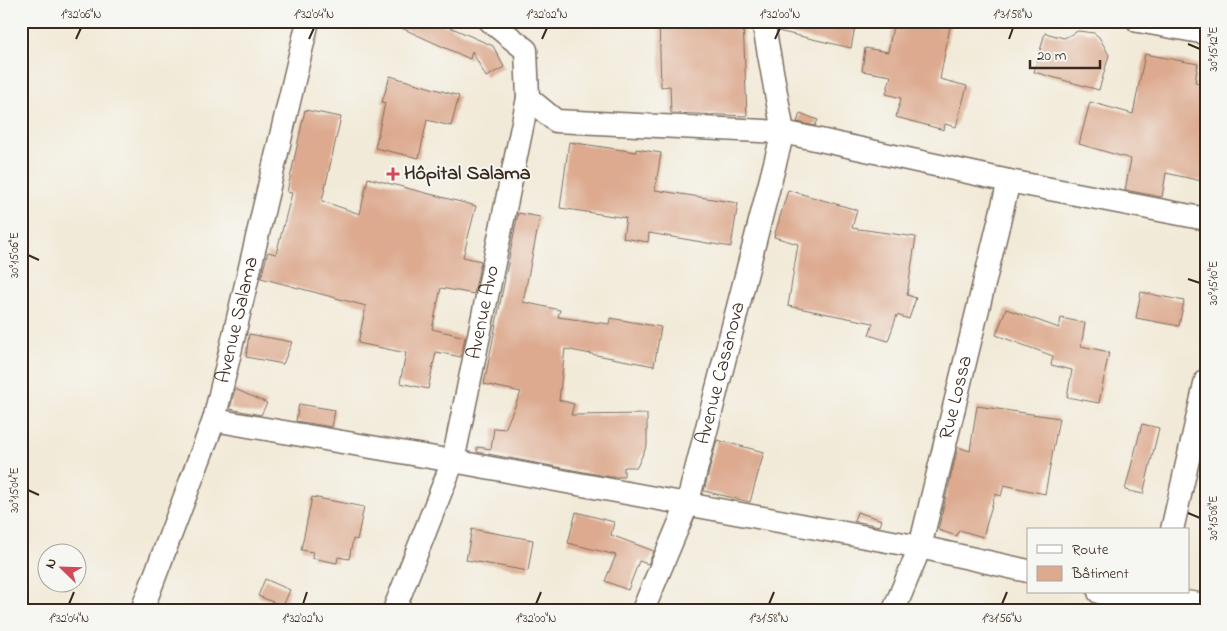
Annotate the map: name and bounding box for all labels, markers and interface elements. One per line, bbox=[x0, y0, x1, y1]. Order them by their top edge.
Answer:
text: 1°32'06"N bbox=[61, 6, 101, 24]
text: 1°32'04"N bbox=[294, 6, 334, 24]
text: 1°32'02"N bbox=[526, 6, 568, 24]
text: 1°32'00"N bbox=[760, 6, 800, 24]
text: 1°31'58"N bbox=[993, 6, 1033, 24]
text: 30°15'12"E bbox=[1205, 26, 1223, 72]
scale bar bbox=[1030, 38, 1100, 70]
text: 20 m bbox=[1037, 45, 1067, 67]
place label: Hôpital Salama bbox=[404, 160, 531, 189]
marker: Hôpital Salama bbox=[386, 167, 400, 181]
text: 30°15'06"E bbox=[6, 232, 24, 278]
street label: Avenue Salama bbox=[209, 254, 266, 386]
text: 30°15'10"E bbox=[1205, 261, 1223, 305]
street label: Avenue Avo bbox=[460, 263, 508, 362]
street label: Avenue Casanova bbox=[689, 299, 753, 448]
street label: Rue Lossa bbox=[932, 353, 981, 442]
text: 30°15'04"E bbox=[6, 467, 24, 513]
text: 30°15'08"E bbox=[1205, 495, 1223, 541]
legend bbox=[1027, 528, 1190, 594]
text: Route bbox=[1072, 539, 1109, 561]
north arrow bbox=[38, 544, 88, 594]
text: N bbox=[40, 555, 63, 572]
text: Bâtiment bbox=[1071, 563, 1129, 585]
text: 1°32'04"N bbox=[49, 610, 89, 628]
text: 1°32'02"N bbox=[282, 610, 324, 628]
text: 1°32'00"N bbox=[516, 610, 556, 628]
text: 1°31'58"N bbox=[749, 610, 789, 628]
text: 1°31'56"N bbox=[982, 610, 1022, 628]

